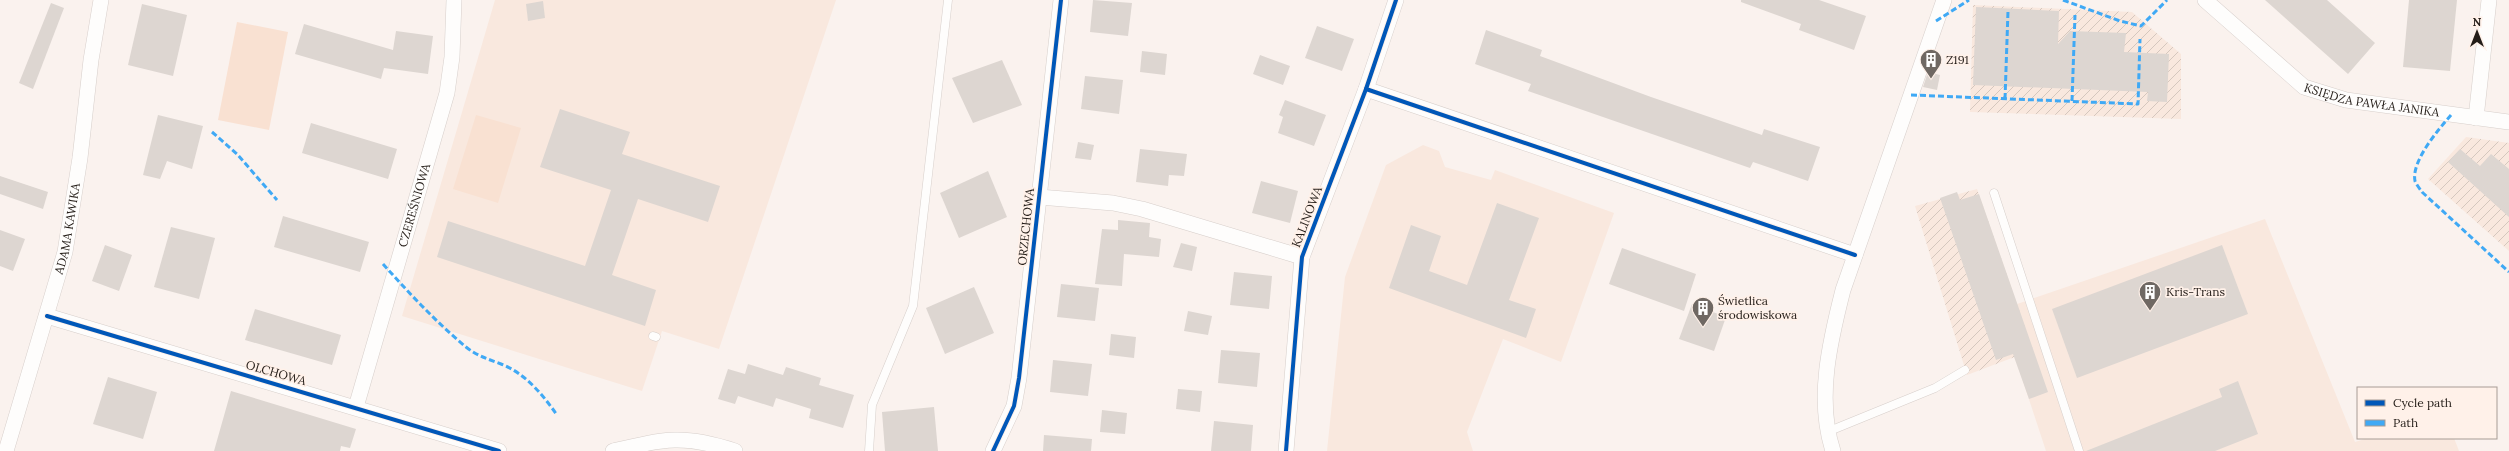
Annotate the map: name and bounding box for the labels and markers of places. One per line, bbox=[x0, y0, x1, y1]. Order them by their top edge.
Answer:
building icon: Z191 bbox=[1918, 47, 1944, 80]
place label: Z191 bbox=[1946, 52, 1969, 67]
building icon: Kris-Trans bbox=[2137, 279, 2163, 312]
place label: Kris-Trans bbox=[2166, 284, 2226, 299]
place label: Świetlica środowiskowa bbox=[1718, 293, 1797, 322]
building icon: Świetlica środowiskowa bbox=[1690, 295, 1716, 328]

